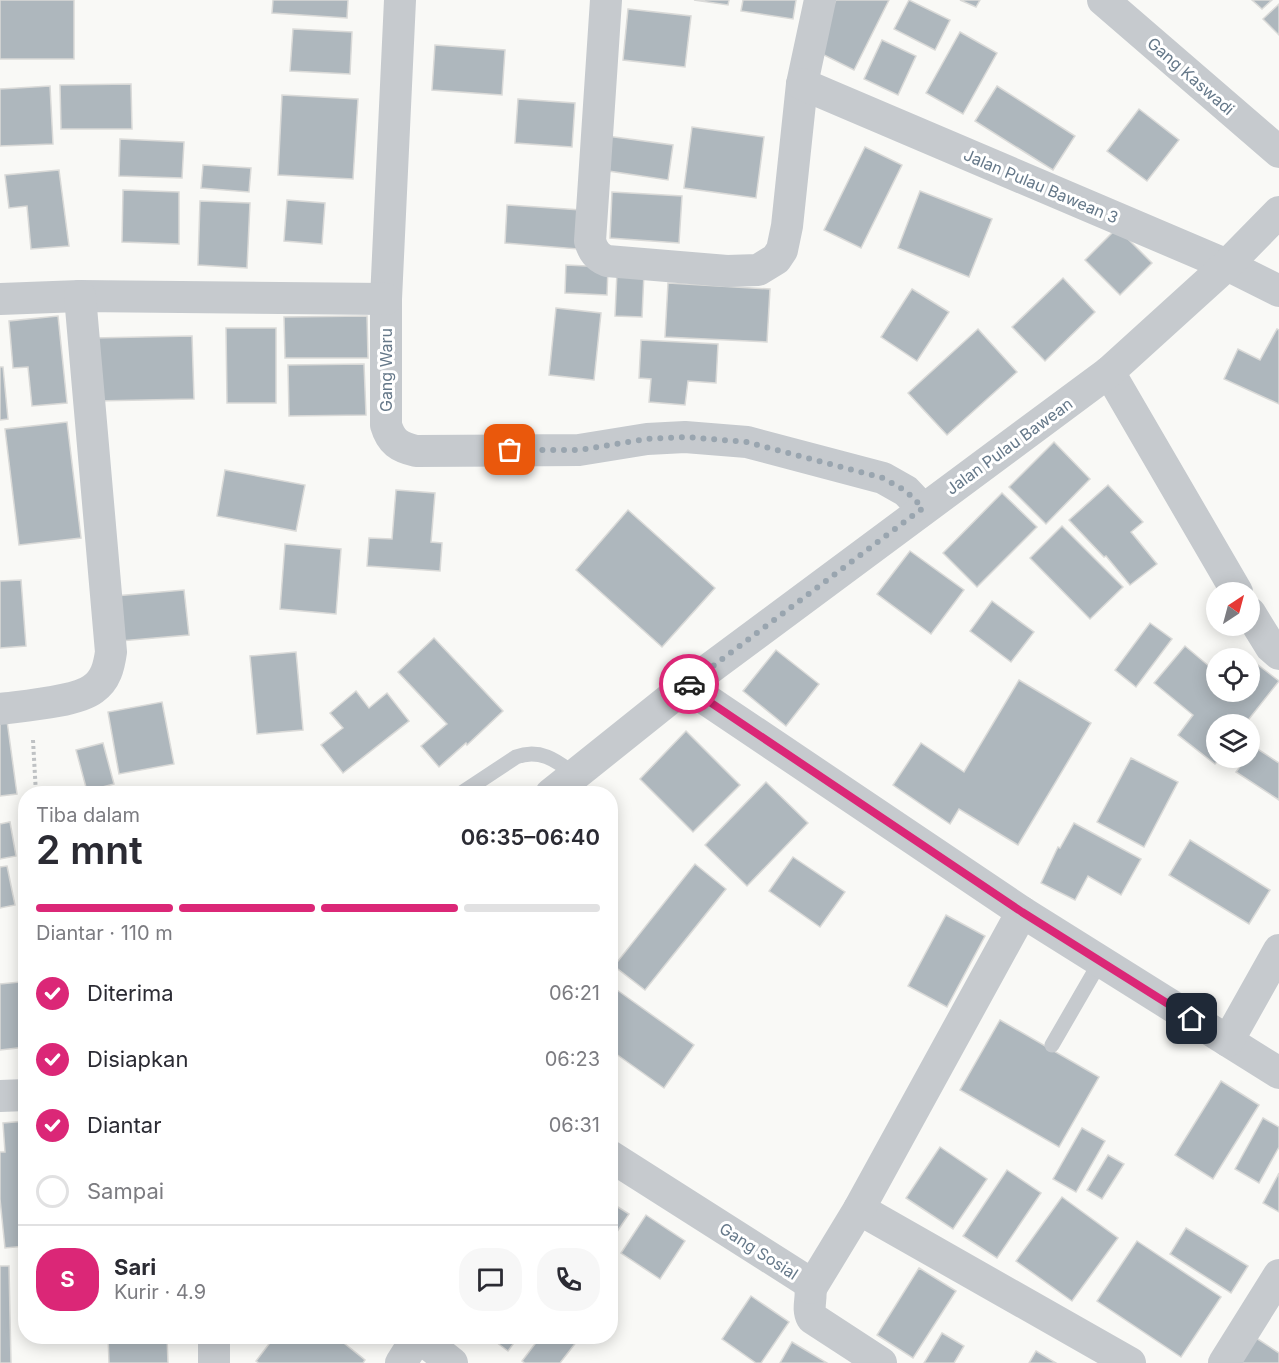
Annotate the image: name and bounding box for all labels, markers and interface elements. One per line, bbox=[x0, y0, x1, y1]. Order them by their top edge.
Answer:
street label: Gang Kaswadi bbox=[1143, 33, 1239, 119]
street label: Jalan Pulau Bawean 3 bbox=[961, 144, 1121, 228]
street label: Gang Waru bbox=[376, 328, 396, 412]
street label: Jalan Pulau Bawean bbox=[942, 393, 1076, 499]
pin bbox=[484, 424, 535, 475]
icon: bag bbox=[493, 433, 526, 466]
north arrow bbox=[1206, 582, 1260, 636]
map controls bbox=[1206, 582, 1260, 768]
button: locate bbox=[1206, 648, 1260, 702]
courier bbox=[659, 654, 719, 714]
icon: car bbox=[673, 668, 706, 701]
button: layers bbox=[1206, 714, 1260, 768]
text: Tiba dalam bbox=[36, 803, 140, 827]
text: 06:35–06:40 bbox=[461, 824, 600, 850]
text: 2 mnt bbox=[36, 826, 143, 873]
text: Diantar · 110 m bbox=[36, 921, 173, 945]
icon: check bbox=[36, 977, 69, 1010]
text: Diterima bbox=[87, 980, 174, 1006]
text: 06:21 bbox=[549, 981, 600, 1005]
pin bbox=[1166, 993, 1217, 1044]
icon: home bbox=[1175, 1002, 1208, 1035]
icon: check bbox=[36, 1043, 69, 1076]
text: Disiapkan bbox=[87, 1046, 188, 1072]
text: 06:23 bbox=[545, 1047, 600, 1071]
icon: check bbox=[36, 1109, 69, 1142]
text: Diantar bbox=[87, 1112, 162, 1138]
text: 06:31 bbox=[549, 1113, 600, 1137]
text: Sampai bbox=[87, 1178, 164, 1204]
street label: Gang Sosial bbox=[716, 1218, 802, 1284]
button: chat bbox=[459, 1248, 522, 1311]
button: phone bbox=[537, 1248, 600, 1311]
text: Sari bbox=[114, 1254, 156, 1280]
text: S bbox=[60, 1266, 75, 1292]
text: Kurir · 4.9 bbox=[114, 1280, 206, 1304]

